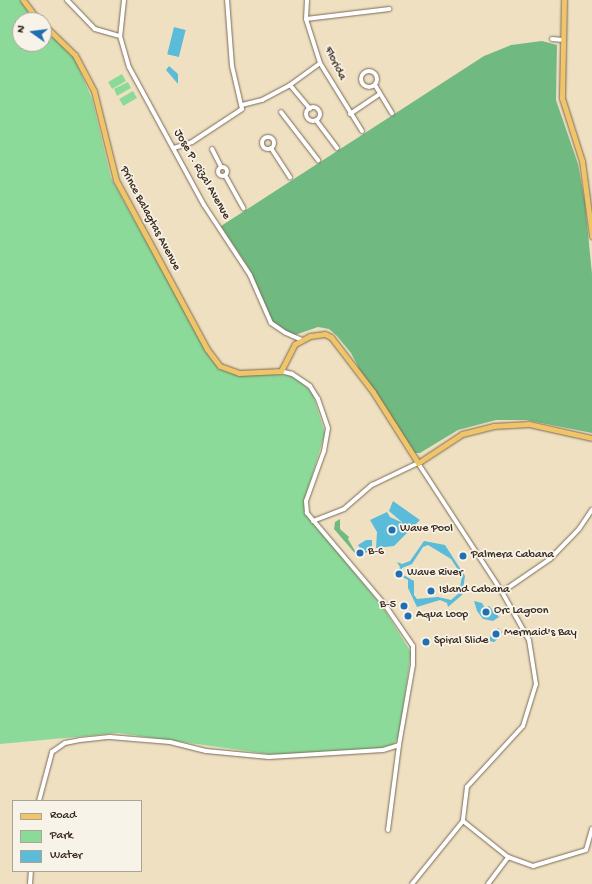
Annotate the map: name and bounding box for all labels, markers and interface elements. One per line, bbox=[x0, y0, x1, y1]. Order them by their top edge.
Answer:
north arrow bbox=[12, 12, 52, 52]
text: N bbox=[15, 24, 28, 34]
street label: Florida bbox=[320, 45, 348, 83]
street label: Jose P. Rizal Avenue bbox=[169, 127, 233, 223]
street label: Prince Balagtas Avenue bbox=[115, 164, 183, 274]
place label: Wave Pool bbox=[400, 523, 453, 537]
marker: Wave Pool bbox=[387, 525, 397, 535]
place label: B-6 bbox=[368, 546, 384, 560]
marker: B-6 bbox=[355, 548, 365, 558]
place label: Palmera Cabana bbox=[471, 549, 554, 563]
marker: Palmera Cabana bbox=[458, 551, 468, 561]
place label: Wave River bbox=[407, 567, 463, 581]
marker: Wave River bbox=[394, 569, 404, 579]
place label: Island Cabana bbox=[439, 584, 510, 598]
marker: Island Cabana bbox=[426, 586, 436, 596]
place label: B-5 bbox=[380, 599, 396, 613]
marker: B-5 bbox=[399, 601, 409, 611]
place label: Orc Lagoon bbox=[494, 605, 548, 619]
marker: Orc Lagoon bbox=[481, 607, 491, 617]
place label: Aqua Loop bbox=[416, 609, 468, 623]
marker: Aqua Loop bbox=[403, 611, 413, 621]
place label: Mermaid's Bay bbox=[504, 627, 577, 641]
marker: Mermaid's Bay bbox=[491, 629, 501, 639]
place label: Spiral Slide bbox=[434, 635, 489, 649]
marker: Spiral Slide bbox=[421, 637, 431, 647]
legend bbox=[12, 800, 142, 872]
text: Road bbox=[50, 809, 76, 823]
text: Park bbox=[50, 829, 73, 843]
text: Water bbox=[50, 849, 82, 863]

